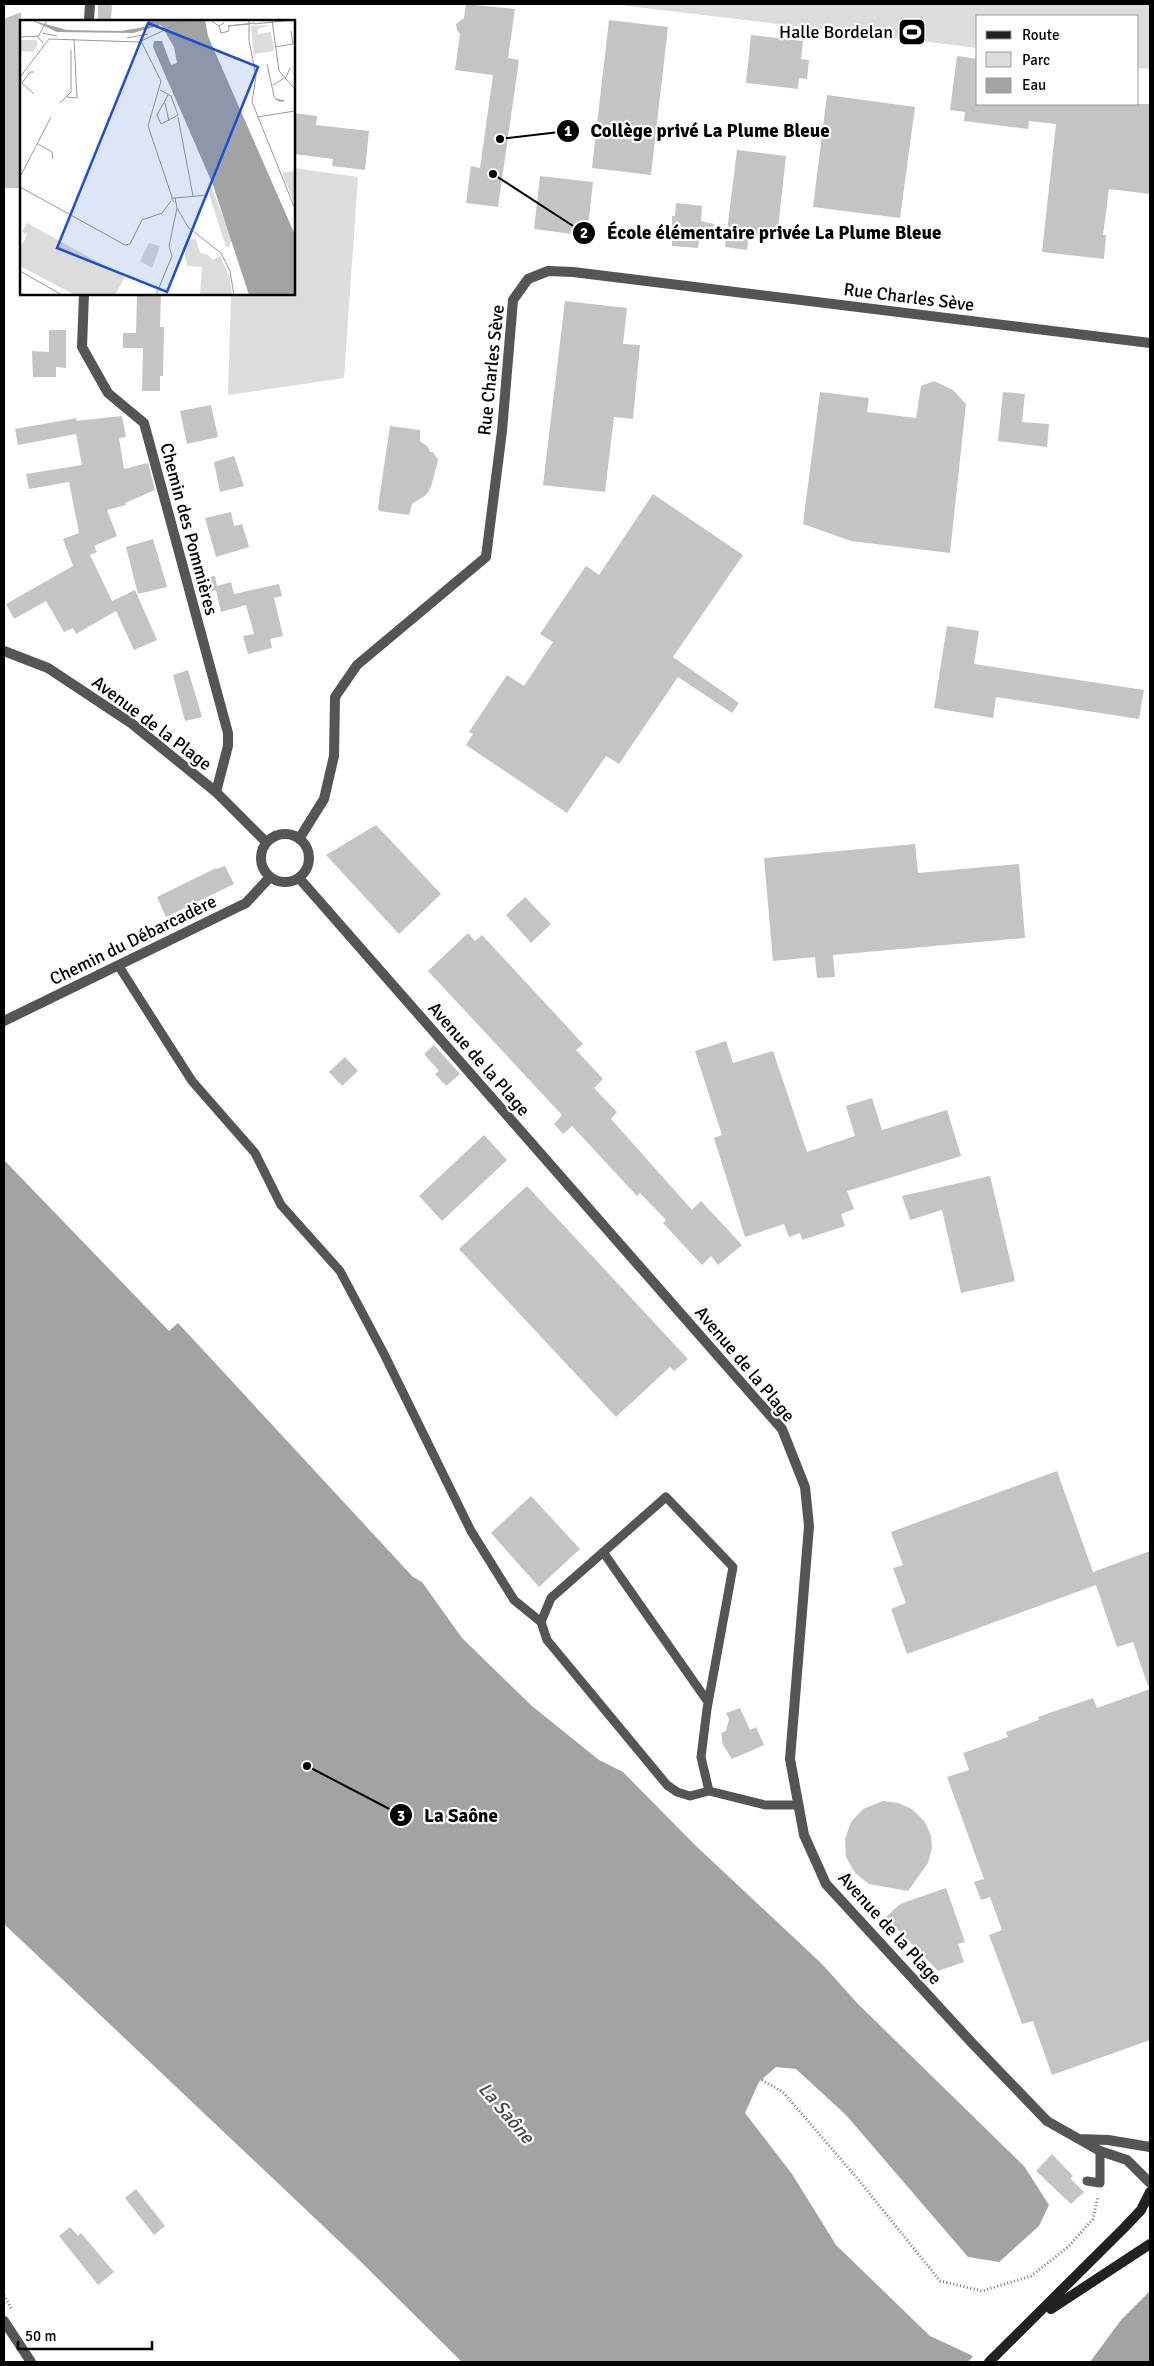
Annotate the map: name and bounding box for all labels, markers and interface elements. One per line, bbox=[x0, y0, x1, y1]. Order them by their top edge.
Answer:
legend bbox=[976, 15, 1139, 105]
sports icon: Halle Bordelan bbox=[897, 17, 927, 47]
inset map bbox=[20, 20, 295, 295]
place label: Halle Bordelan bbox=[779, 21, 893, 43]
text: Route bbox=[1022, 26, 1059, 44]
text: Parc bbox=[1022, 51, 1050, 69]
text: Eau bbox=[1022, 76, 1046, 94]
callout: Collège privé La Plume Bleue bbox=[556, 114, 840, 148]
text: Collège privé La Plume Bleue bbox=[590, 119, 830, 143]
text: 1 bbox=[564, 122, 572, 140]
callout: École élémentaire privée La Plume Bleue bbox=[572, 216, 952, 250]
text: École élémentaire privée La Plume Bleue bbox=[607, 221, 941, 245]
text: 2 bbox=[580, 224, 588, 242]
street label: Rue Charles Sève bbox=[842, 278, 976, 316]
street label: Rue Charles Sève bbox=[473, 304, 509, 436]
street label: Chemin des Pommières bbox=[155, 440, 223, 618]
street label: Avenue de la Plage bbox=[88, 671, 216, 775]
street label: Chemin du Débarcadère bbox=[46, 890, 220, 990]
street label: Avenue de la Plage bbox=[423, 997, 535, 1121]
street label: Avenue de la Plage bbox=[690, 1302, 800, 1426]
callout: La Saône bbox=[389, 1798, 508, 1832]
text: La Saône bbox=[424, 1804, 498, 1828]
text: 3 bbox=[397, 1807, 405, 1825]
street label: Avenue de la Plage bbox=[834, 1867, 946, 1989]
water label: La Saône bbox=[473, 2077, 540, 2150]
scale bar bbox=[18, 2318, 151, 2350]
text: 50 m bbox=[25, 2327, 56, 2345]

